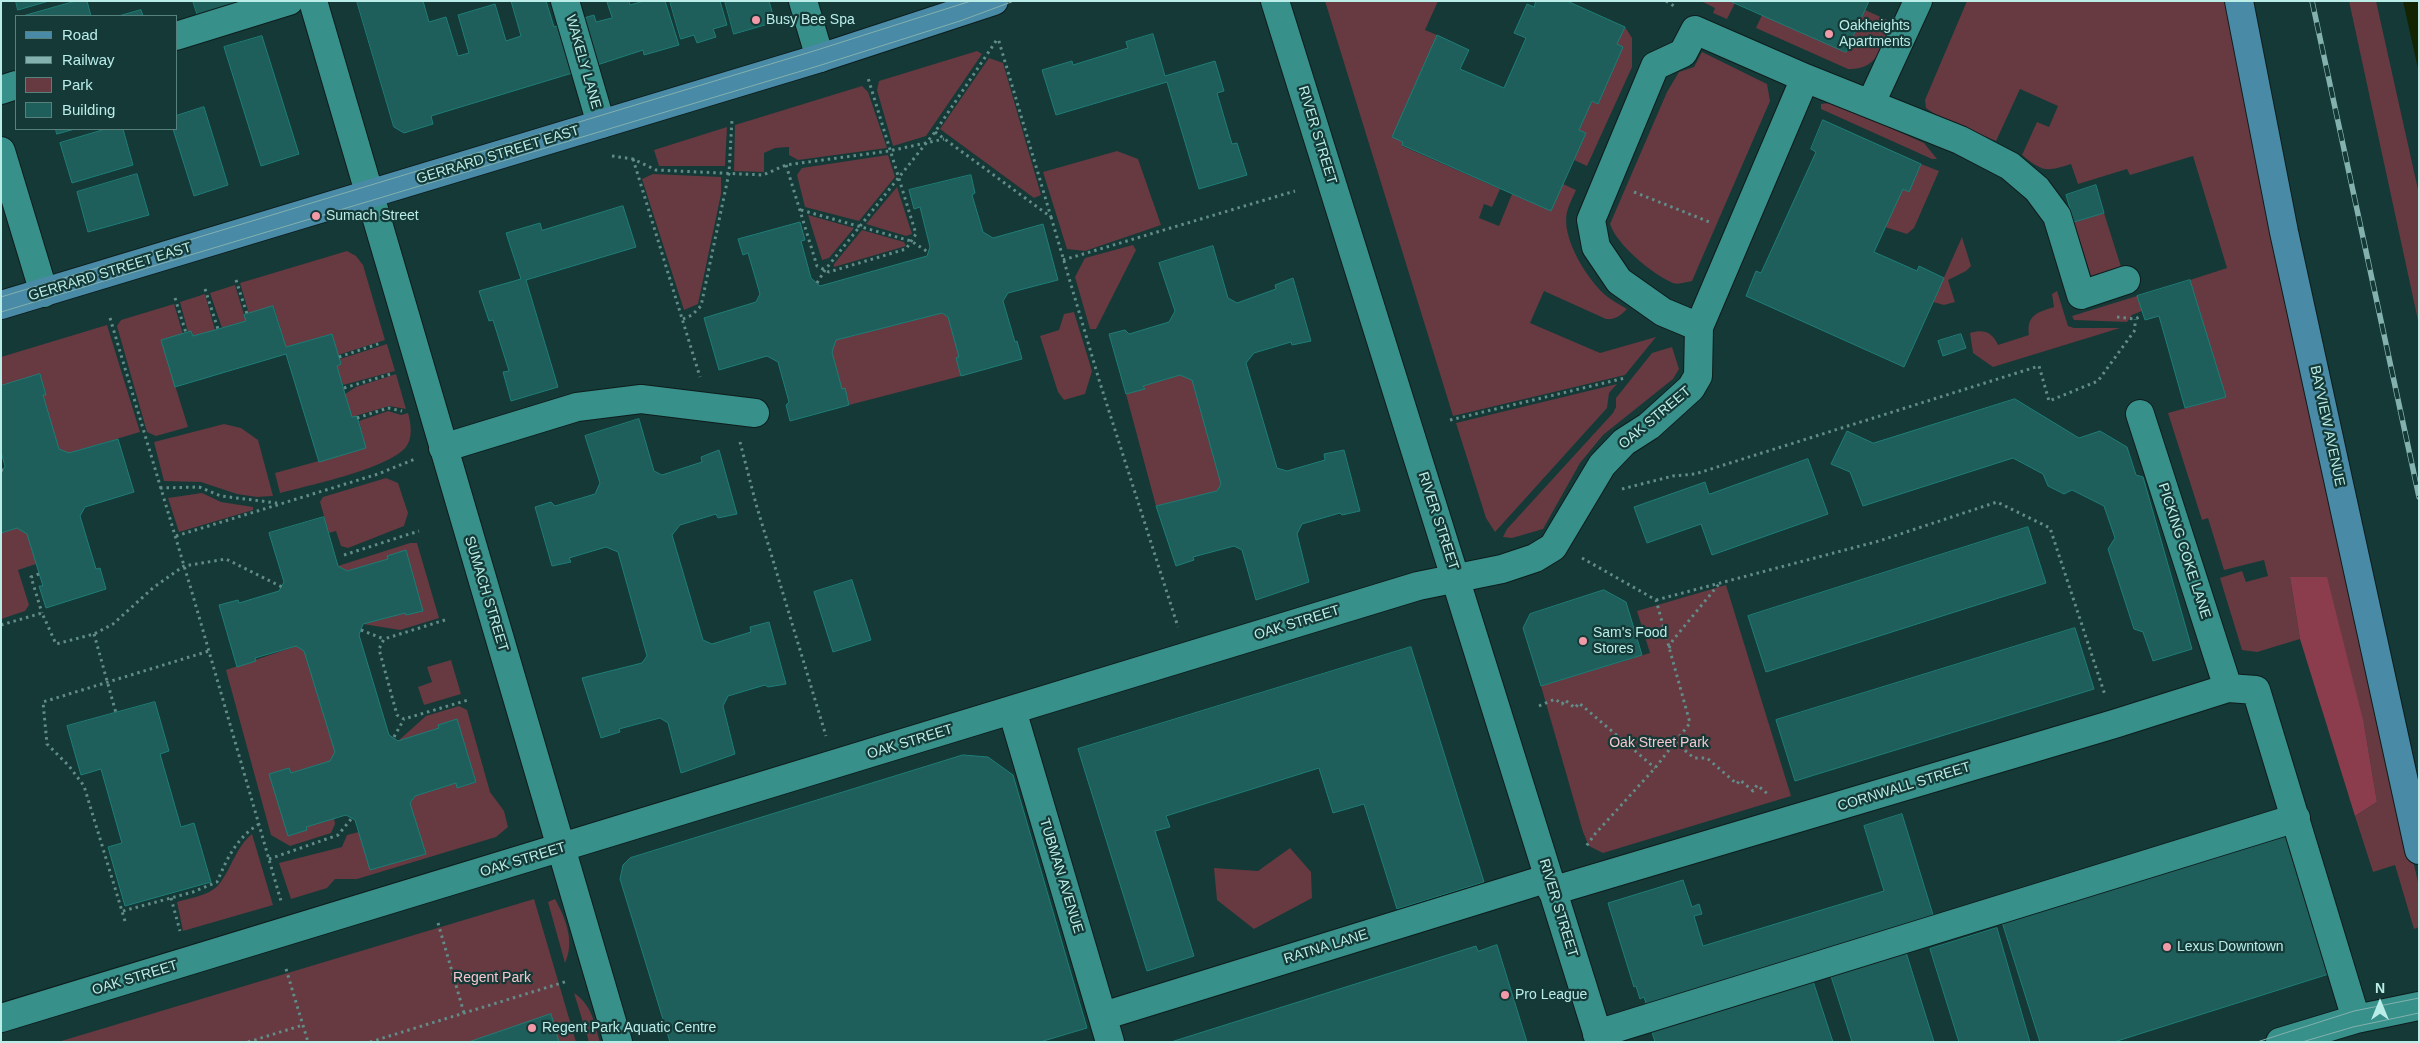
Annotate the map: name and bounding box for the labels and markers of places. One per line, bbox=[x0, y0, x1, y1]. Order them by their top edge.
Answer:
place label: Busy Bee Spa bbox=[766, 12, 855, 28]
marker: Busy Bee Spa bbox=[750, 14, 762, 26]
place label: Oakheights Apartments bbox=[1839, 18, 1911, 50]
marker: Oakheights Apartments bbox=[1823, 28, 1835, 40]
place label: Sumach Street bbox=[326, 208, 419, 224]
marker: Sumach Street bbox=[310, 210, 322, 222]
place label: Sam's Food Stores bbox=[1593, 625, 1667, 658]
marker: Sam's Food Stores bbox=[1577, 635, 1589, 647]
place label: Lexus Downtown bbox=[2177, 939, 2284, 955]
marker: Lexus Downtown bbox=[2161, 941, 2173, 953]
place label: Pro League bbox=[1515, 987, 1587, 1003]
marker: Pro League bbox=[1499, 989, 1511, 1001]
place label: Regent Park Aquatic Centre bbox=[542, 1020, 716, 1036]
marker: Regent Park Aquatic Centre bbox=[526, 1022, 538, 1034]

